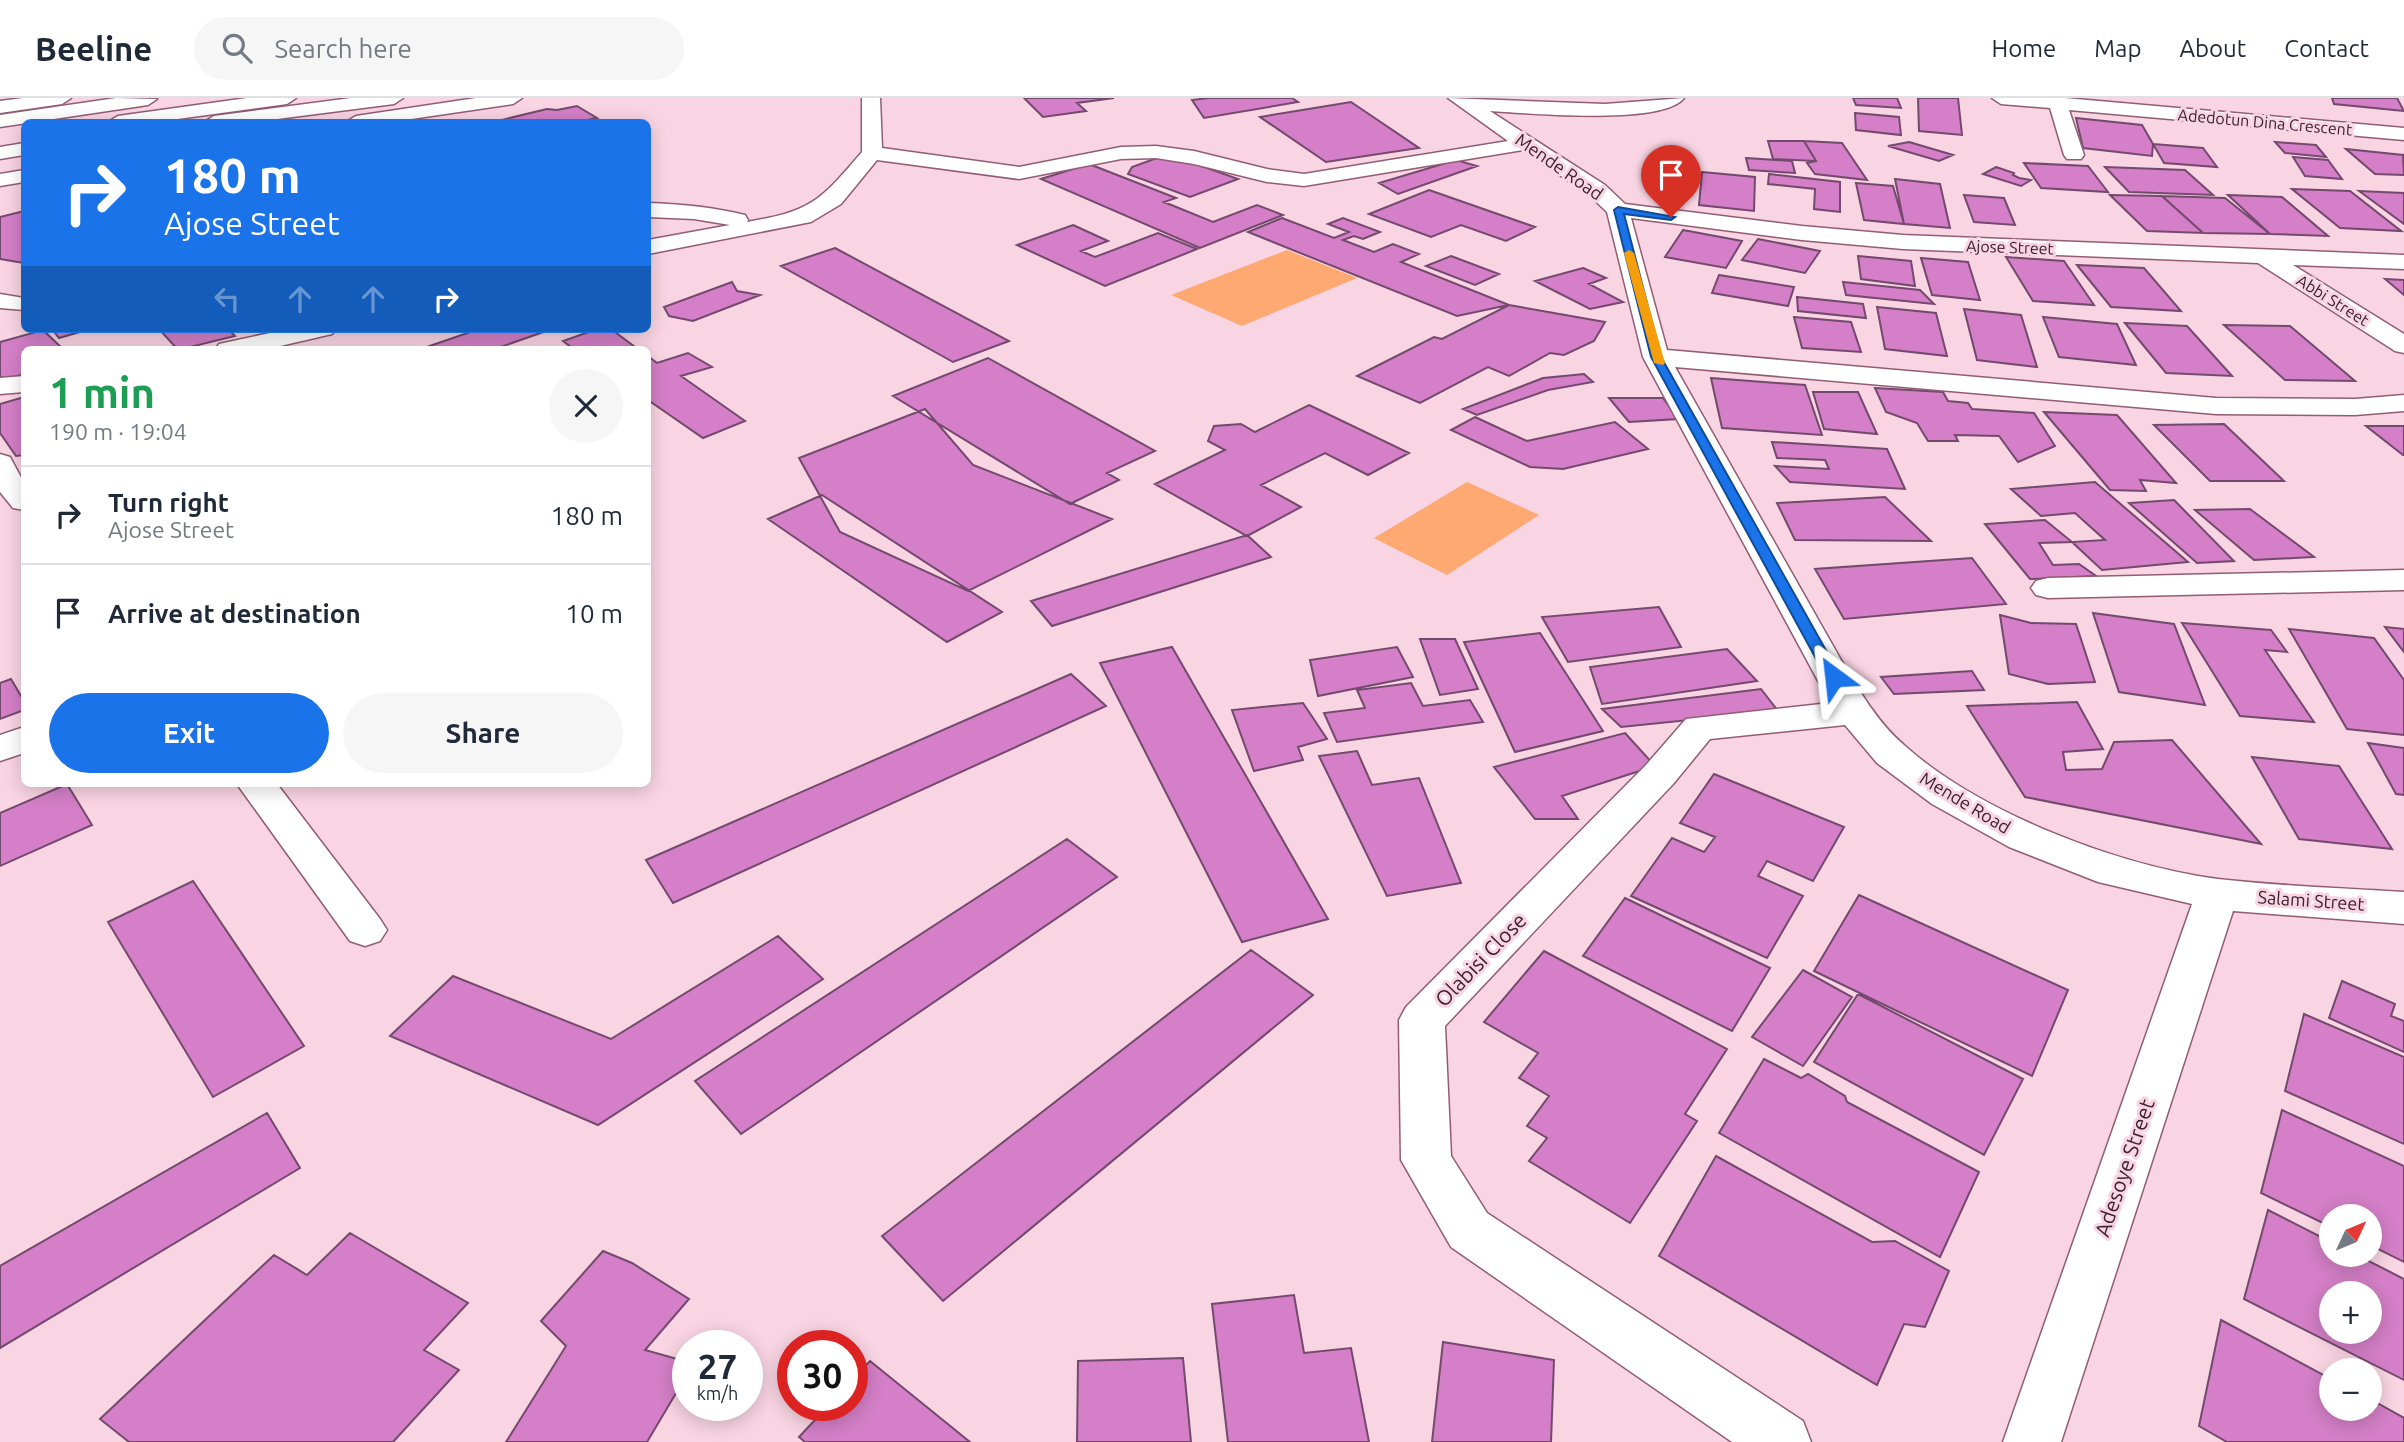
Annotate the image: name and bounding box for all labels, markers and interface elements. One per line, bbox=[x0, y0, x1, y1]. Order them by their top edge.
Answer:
search box bbox=[194, 17, 684, 80]
icon: search bbox=[218, 29, 256, 67]
text: Beeline bbox=[35, 30, 152, 67]
text: Search here bbox=[274, 34, 412, 63]
text: Home bbox=[1991, 35, 2056, 62]
text: Map bbox=[2094, 35, 2141, 62]
text: About bbox=[2179, 35, 2246, 62]
text: Contact bbox=[2284, 35, 2369, 62]
street label: Adedotun Dina Crescent bbox=[2177, 105, 2354, 139]
street label: Mende Road bbox=[1512, 129, 1607, 204]
pin bbox=[1641, 145, 1701, 217]
icon: right bbox=[49, 147, 140, 238]
text: 180 m bbox=[164, 147, 301, 202]
icon: arrive bbox=[1652, 156, 1690, 194]
text: Ajose Street bbox=[164, 205, 340, 241]
street label: Ajose Street bbox=[1966, 236, 2055, 258]
street label: Abbi Street bbox=[2294, 271, 2373, 330]
icon: left bbox=[208, 280, 246, 318]
icon: ahead bbox=[281, 280, 319, 318]
icon: ahead bbox=[354, 280, 392, 318]
icon: right bbox=[427, 280, 465, 318]
text: 1 min bbox=[49, 369, 155, 416]
button: close bbox=[549, 369, 623, 443]
text: 190 m · 19:04 bbox=[49, 419, 187, 444]
text: Turn right bbox=[108, 488, 229, 517]
icon: right bbox=[49, 496, 87, 534]
text: 180 m bbox=[551, 501, 623, 530]
text: Ajose Street bbox=[108, 517, 234, 542]
icon: arrive bbox=[49, 594, 87, 632]
text: Arrive at destination bbox=[108, 599, 361, 628]
text: 10 m bbox=[565, 599, 623, 628]
position arrow bbox=[1797, 640, 1871, 714]
button: Exit bbox=[49, 693, 329, 773]
button: Share bbox=[343, 693, 623, 773]
street label: Mende Road bbox=[1917, 767, 2014, 837]
street label: Salami Street bbox=[2257, 886, 2365, 914]
street label: Olabisi Close bbox=[1430, 908, 1531, 1011]
street label: Adesoye Street bbox=[2089, 1096, 2159, 1240]
north arrow bbox=[2319, 1204, 2382, 1267]
map controls bbox=[2319, 1204, 2382, 1421]
button: + bbox=[2319, 1281, 2382, 1344]
speed limit sign: 30 bbox=[777, 1330, 868, 1421]
text: 27 bbox=[698, 1346, 737, 1386]
button: − bbox=[2319, 1358, 2382, 1421]
text: km/h bbox=[697, 1383, 738, 1403]

